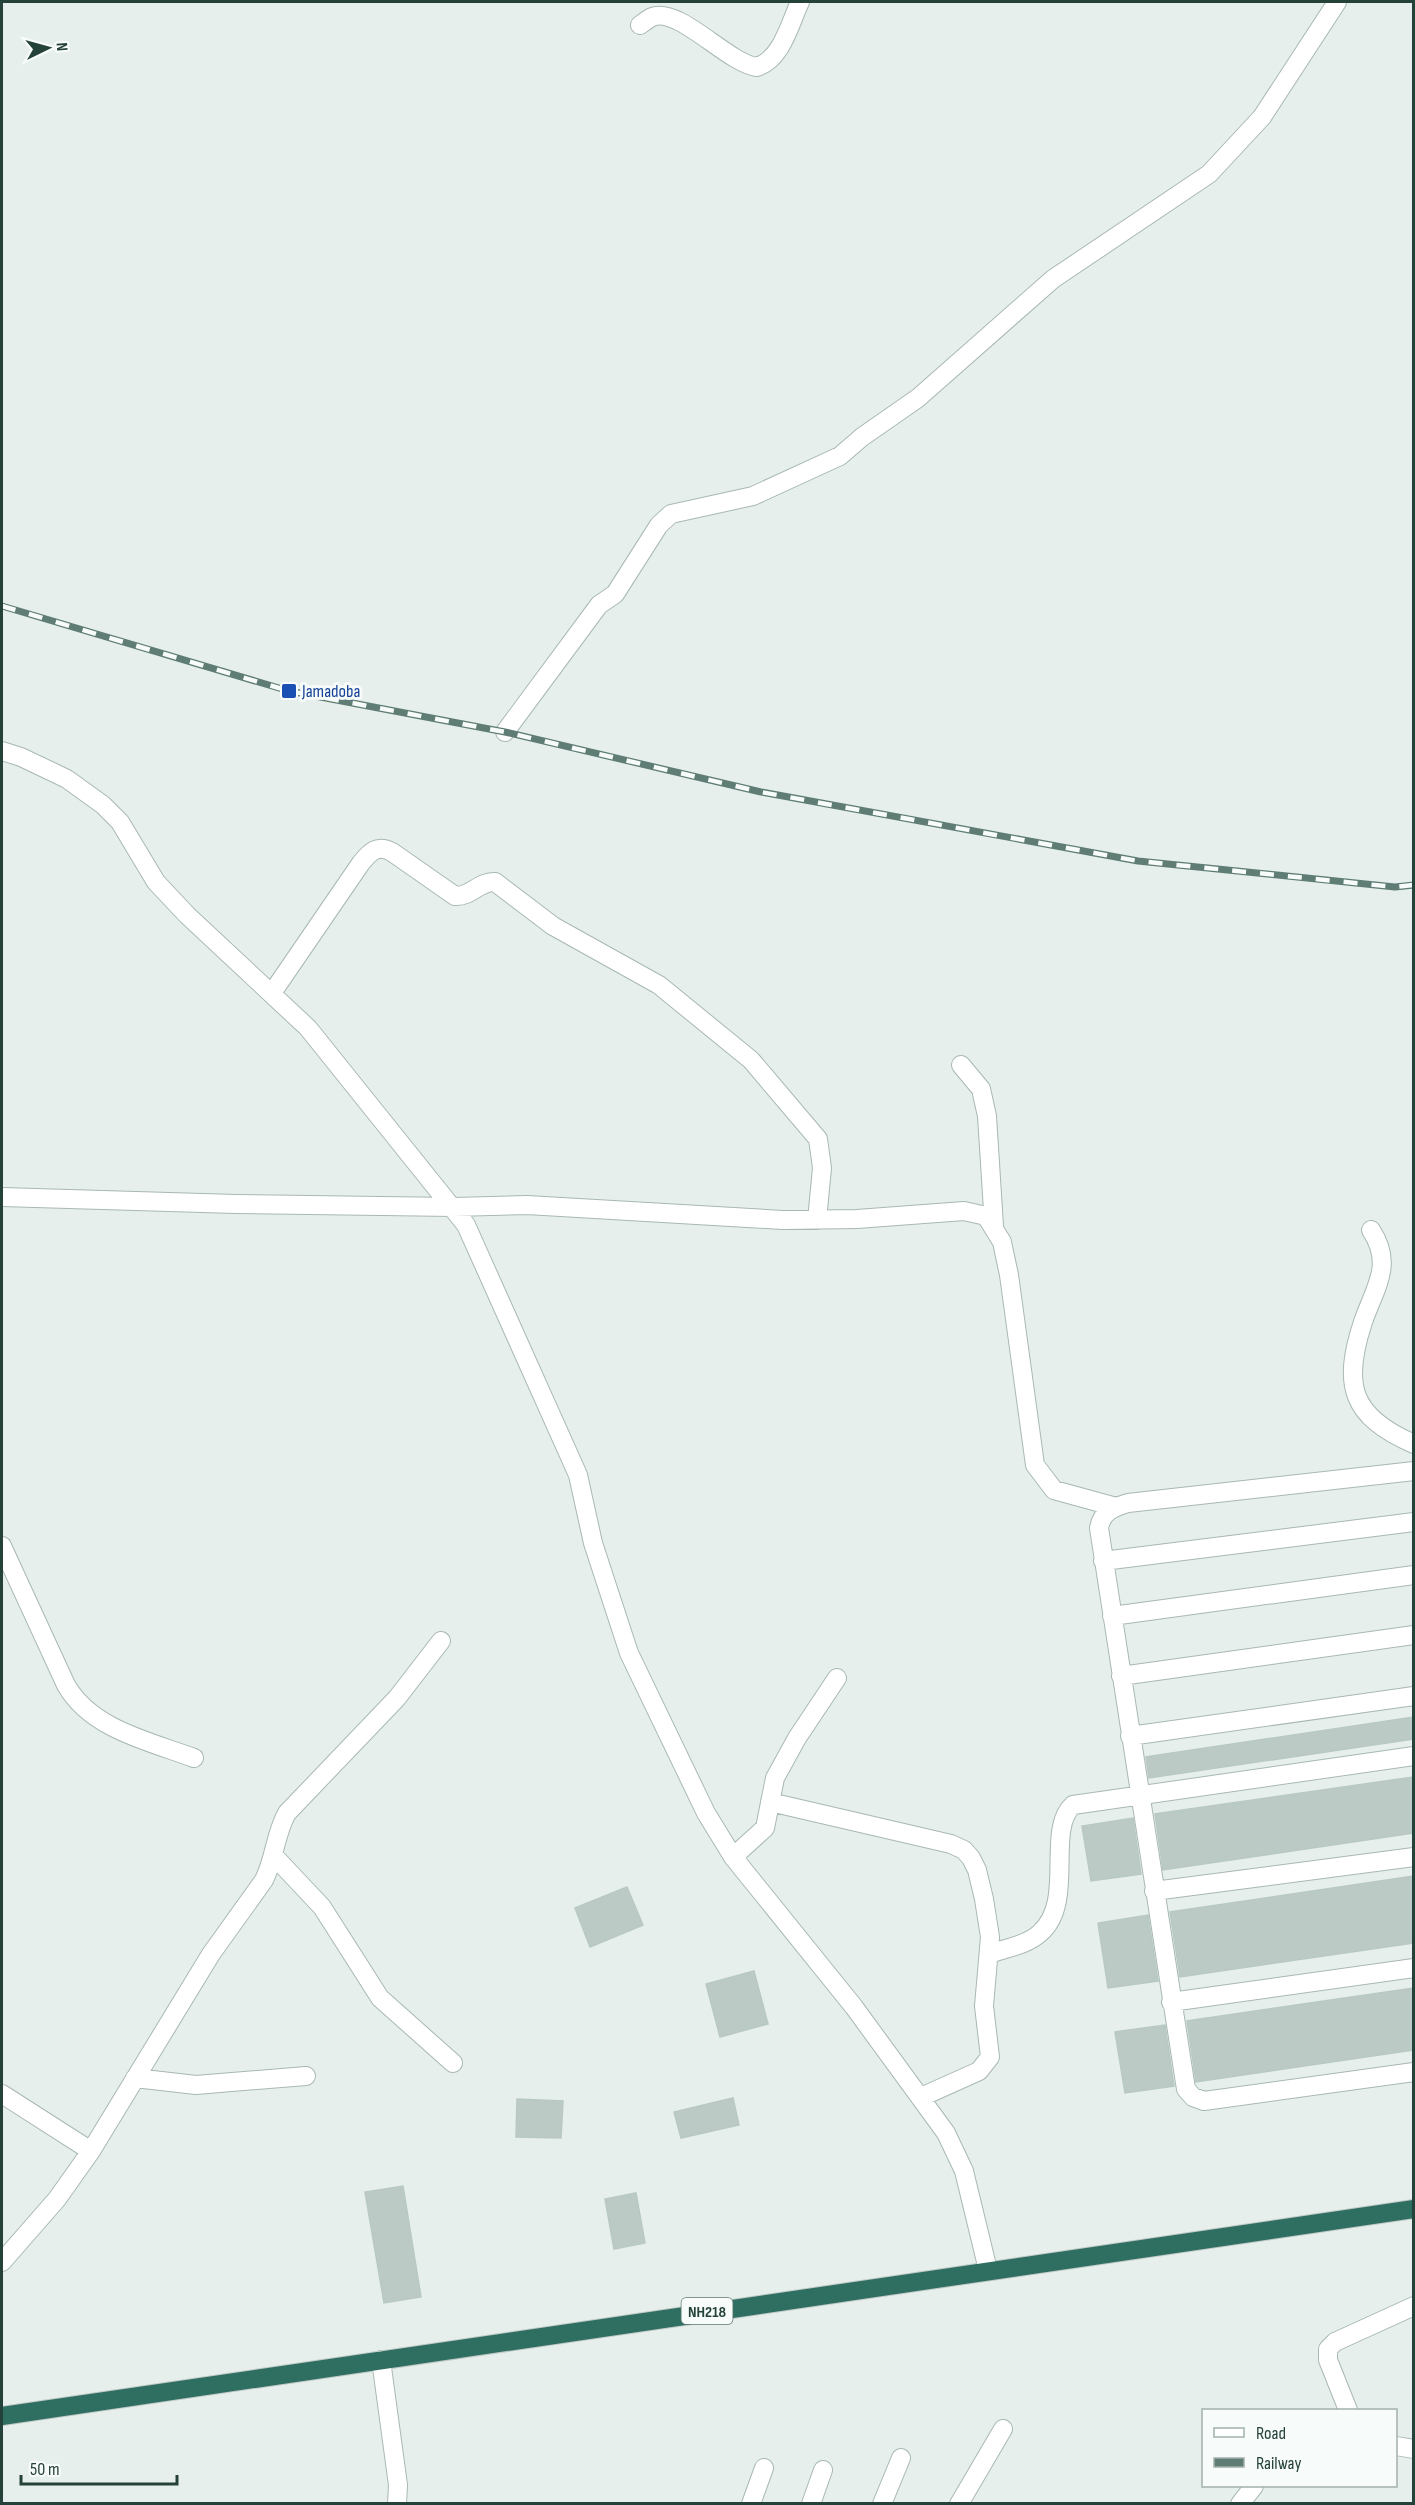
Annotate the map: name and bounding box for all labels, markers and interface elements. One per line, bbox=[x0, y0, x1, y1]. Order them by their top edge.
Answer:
north arrow bbox=[18, 18, 78, 78]
text: N bbox=[52, 42, 71, 52]
place label: Jamadoba bbox=[301, 681, 361, 702]
marker: Jamadoba bbox=[280, 682, 298, 700]
road number: NH218 bbox=[682, 2298, 732, 2324]
legend bbox=[1202, 2409, 1397, 2487]
text: Road bbox=[1256, 2423, 1286, 2444]
scale bar bbox=[21, 2448, 177, 2486]
text: Railway bbox=[1256, 2453, 1301, 2474]
text: 50 m bbox=[30, 2459, 60, 2480]

